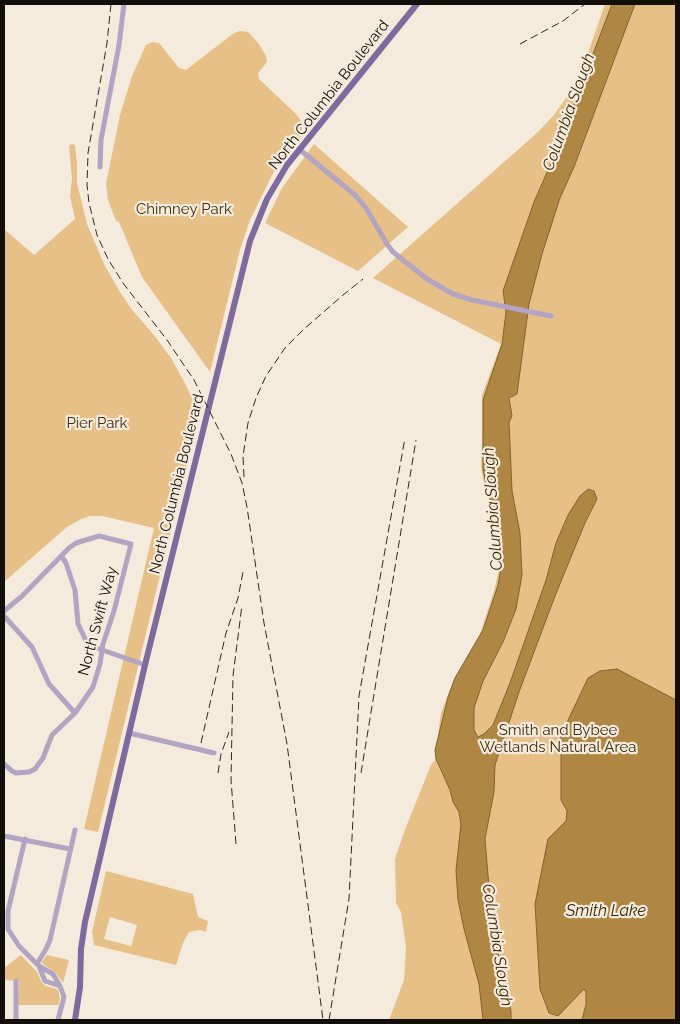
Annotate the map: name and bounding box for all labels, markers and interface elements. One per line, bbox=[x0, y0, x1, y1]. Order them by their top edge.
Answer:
street label: North Columbia Boulevard bbox=[265, 17, 393, 173]
water label: Columbia Slough bbox=[539, 51, 599, 173]
park label: Chimney Park bbox=[136, 200, 232, 218]
street label: North Columbia Boulevard bbox=[146, 392, 208, 576]
park label: Pier Park bbox=[66, 414, 128, 432]
water label: Columbia Slough bbox=[479, 447, 507, 571]
street label: North Swift Way bbox=[75, 564, 121, 678]
park label: Smith and Bybee Wetlands Natural Area bbox=[480, 721, 636, 756]
water label: Columbia Slough bbox=[478, 882, 516, 1008]
water label: Smith Lake bbox=[566, 901, 646, 921]

